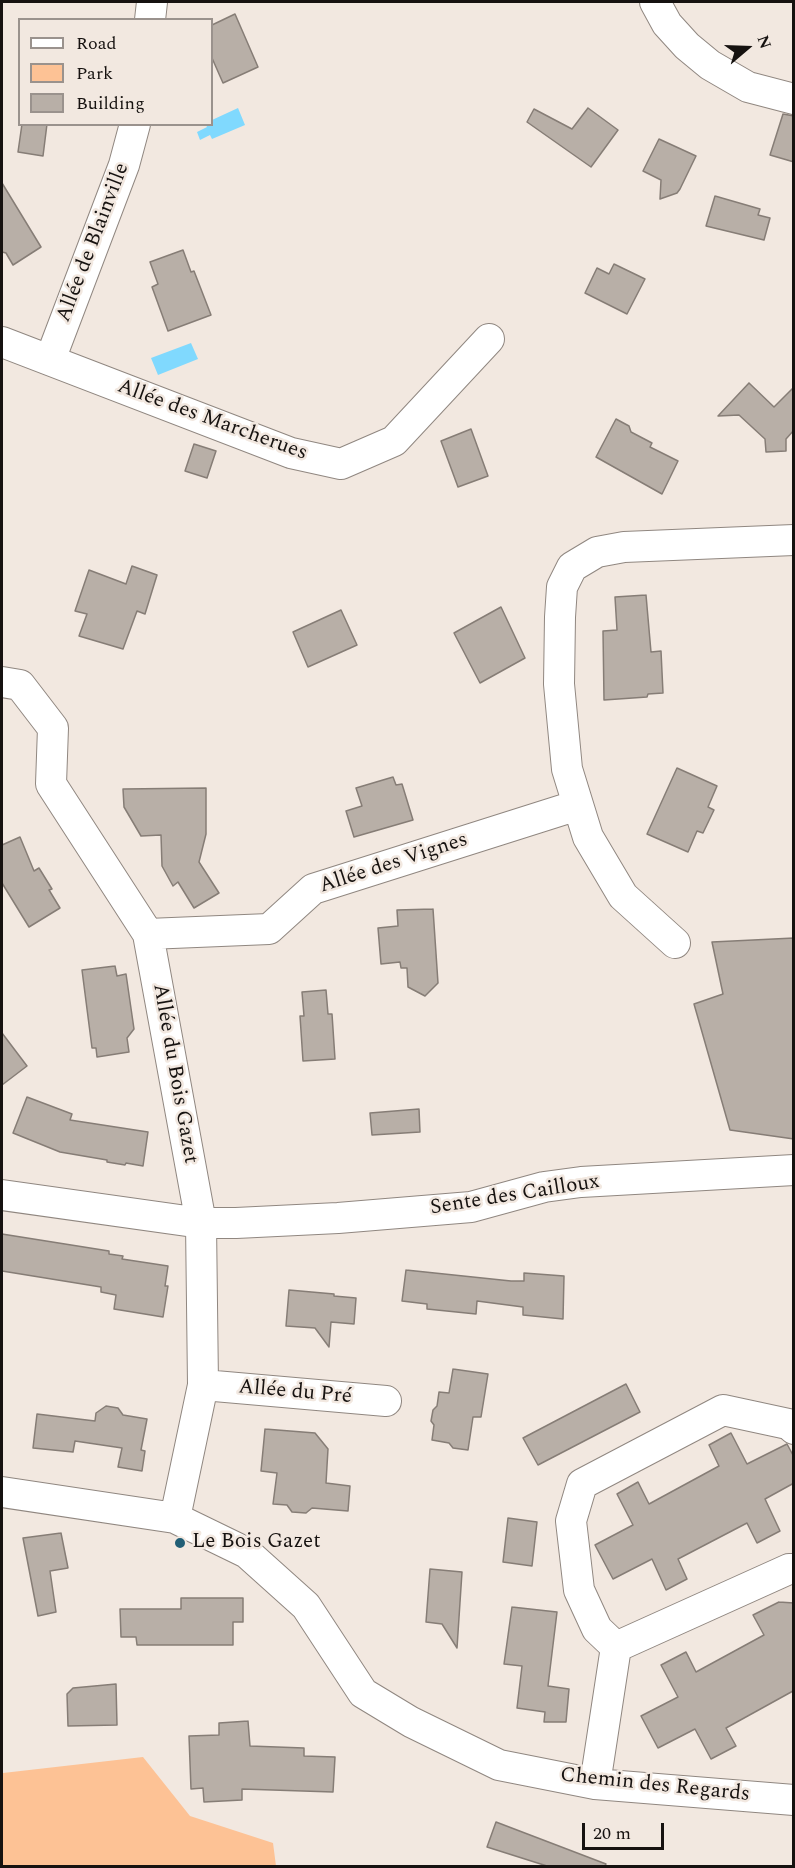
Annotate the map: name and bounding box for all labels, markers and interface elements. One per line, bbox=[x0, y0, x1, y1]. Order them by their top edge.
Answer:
legend bbox=[18, 18, 213, 126]
north arrow bbox=[717, 18, 777, 78]
text: Road bbox=[76, 30, 117, 57]
text: N bbox=[751, 32, 777, 52]
text: Park bbox=[76, 60, 113, 87]
text: Building bbox=[76, 90, 145, 117]
street label: Allée de Blainville bbox=[52, 160, 136, 326]
street label: Allée des Marcherues bbox=[114, 375, 310, 467]
street label: Allée des Vignes bbox=[317, 828, 471, 900]
street label: Allée du Bois Gazet bbox=[146, 982, 202, 1166]
street label: Sente des Cailloux bbox=[429, 1170, 601, 1222]
street label: Allée du Pré bbox=[237, 1375, 353, 1411]
place label: Le Bois Gazet bbox=[192, 1530, 321, 1556]
marker: Le Bois Gazet bbox=[173, 1536, 187, 1550]
street label: Chemin des Regards bbox=[559, 1764, 751, 1808]
scale bar bbox=[585, 1811, 668, 1849]
text: 20 m bbox=[593, 1820, 631, 1847]

